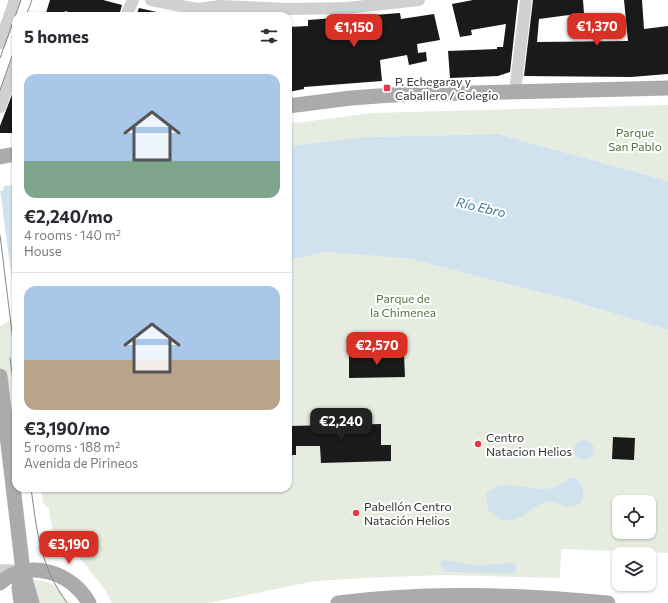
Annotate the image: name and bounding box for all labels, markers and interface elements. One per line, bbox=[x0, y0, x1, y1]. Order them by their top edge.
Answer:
pin: €1,370 bbox=[564, 13, 630, 47]
pin: €1,150 bbox=[321, 14, 387, 48]
text: €1,370 bbox=[576, 18, 618, 34]
text: €1,150 bbox=[334, 19, 374, 35]
icon: filters bbox=[258, 25, 280, 47]
text: 5 homes bbox=[24, 26, 89, 47]
place label: P. Echegaray y Caballero / Colegio bbox=[395, 74, 499, 102]
marker: P. Echegaray y Caballero / Colegio bbox=[382, 83, 392, 93]
icon: home bbox=[116, 100, 188, 172]
park label: Parque San Pablo bbox=[608, 125, 662, 153]
water label: Río Ebro bbox=[455, 194, 508, 221]
text: €2,240/mo bbox=[24, 206, 113, 227]
text: 4 rooms · 140 m² bbox=[24, 227, 121, 243]
text: House bbox=[24, 243, 62, 259]
park label: Parque de la Chimenea bbox=[370, 291, 436, 319]
icon: home bbox=[116, 312, 188, 384]
pin: €2,570 bbox=[344, 332, 410, 366]
text: €2,570 bbox=[355, 337, 399, 353]
pin: €2,240 bbox=[308, 408, 374, 442]
text: €2,240 bbox=[319, 413, 363, 429]
text: €3,190/mo bbox=[24, 418, 110, 439]
place label: Centro Natacion Helios bbox=[486, 430, 572, 458]
text: 5 rooms · 188 m² bbox=[24, 439, 120, 455]
marker: Centro Natacion Helios bbox=[473, 439, 483, 449]
text: Avenida de Pirineos bbox=[24, 455, 138, 471]
map controls bbox=[612, 495, 656, 591]
button: locate bbox=[612, 495, 656, 539]
place label: Pabellón Centro Natación Helios bbox=[364, 499, 452, 527]
marker: Pabellón Centro Natación Helios bbox=[351, 508, 361, 518]
pin: €3,190 bbox=[36, 531, 102, 565]
text: €3,190 bbox=[48, 536, 90, 552]
button: layers bbox=[612, 547, 656, 591]

